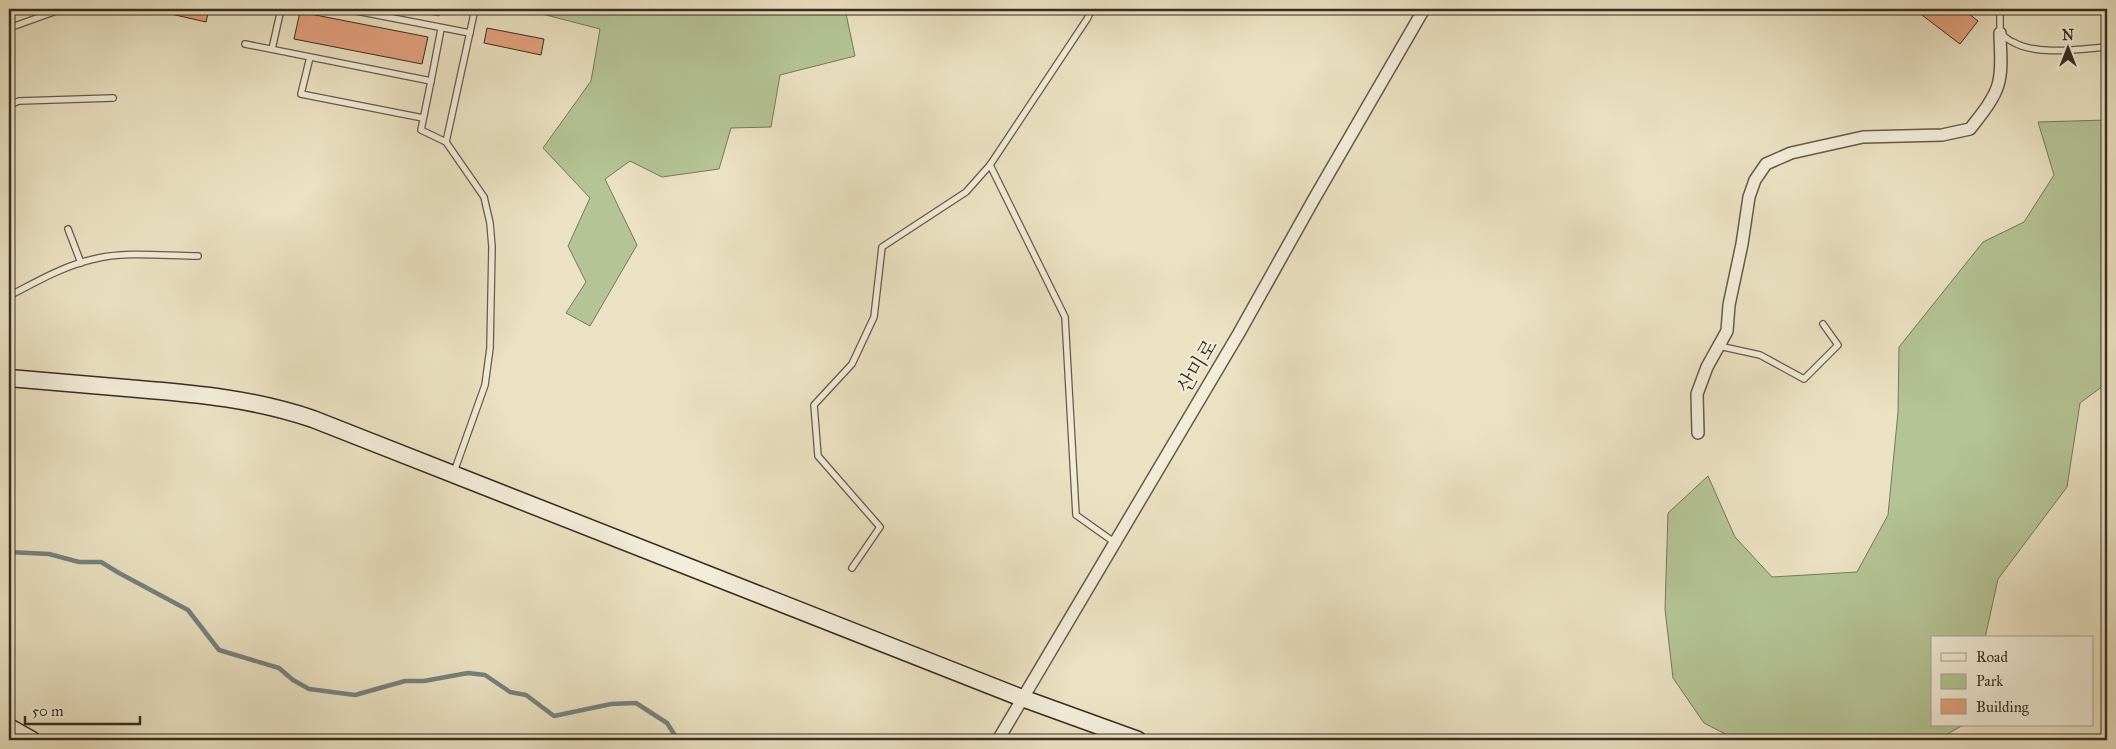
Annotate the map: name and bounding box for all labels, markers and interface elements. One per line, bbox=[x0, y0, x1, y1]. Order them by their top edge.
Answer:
north arrow bbox=[2044, 22, 2094, 72]
text: N bbox=[2062, 27, 2074, 44]
street label: 산미로 bbox=[1172, 335, 1222, 397]
legend bbox=[1931, 636, 2094, 726]
text: Road bbox=[1976, 648, 2008, 666]
text: Park bbox=[1976, 672, 2003, 690]
scale bar bbox=[25, 694, 140, 726]
text: Building bbox=[1976, 698, 2030, 716]
text: 50 m bbox=[32, 702, 64, 720]

